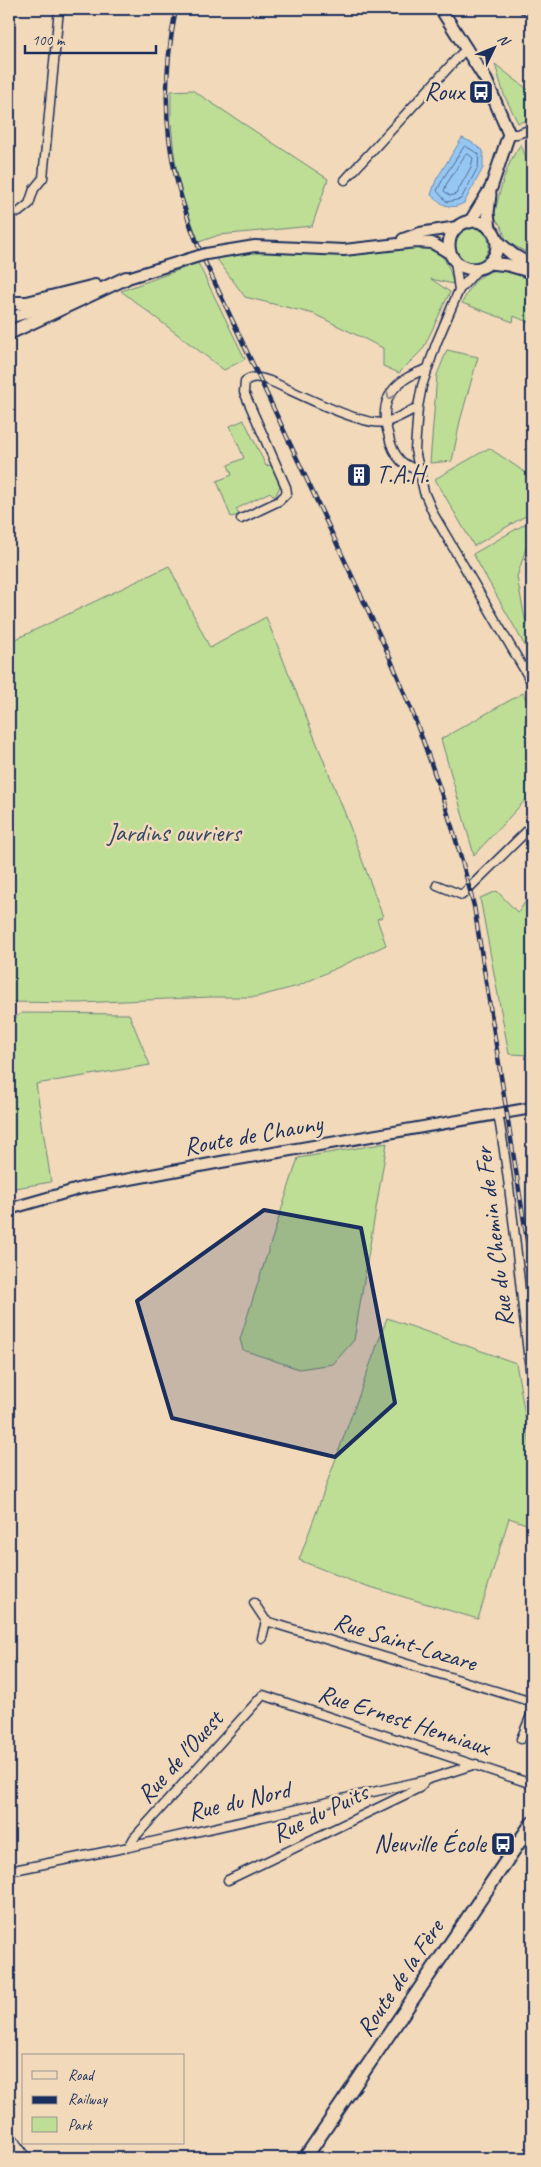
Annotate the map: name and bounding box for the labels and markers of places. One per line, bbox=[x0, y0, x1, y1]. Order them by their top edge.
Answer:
place label: Roux bbox=[424, 76, 466, 108]
bus stop icon: Roux bbox=[468, 79, 494, 105]
place label: T.A.H. bbox=[376, 459, 429, 491]
building icon: T.A.H. bbox=[346, 462, 372, 488]
place label: Neuville École bbox=[374, 1828, 488, 1860]
bus stop icon: Neuville École bbox=[490, 1831, 516, 1857]

